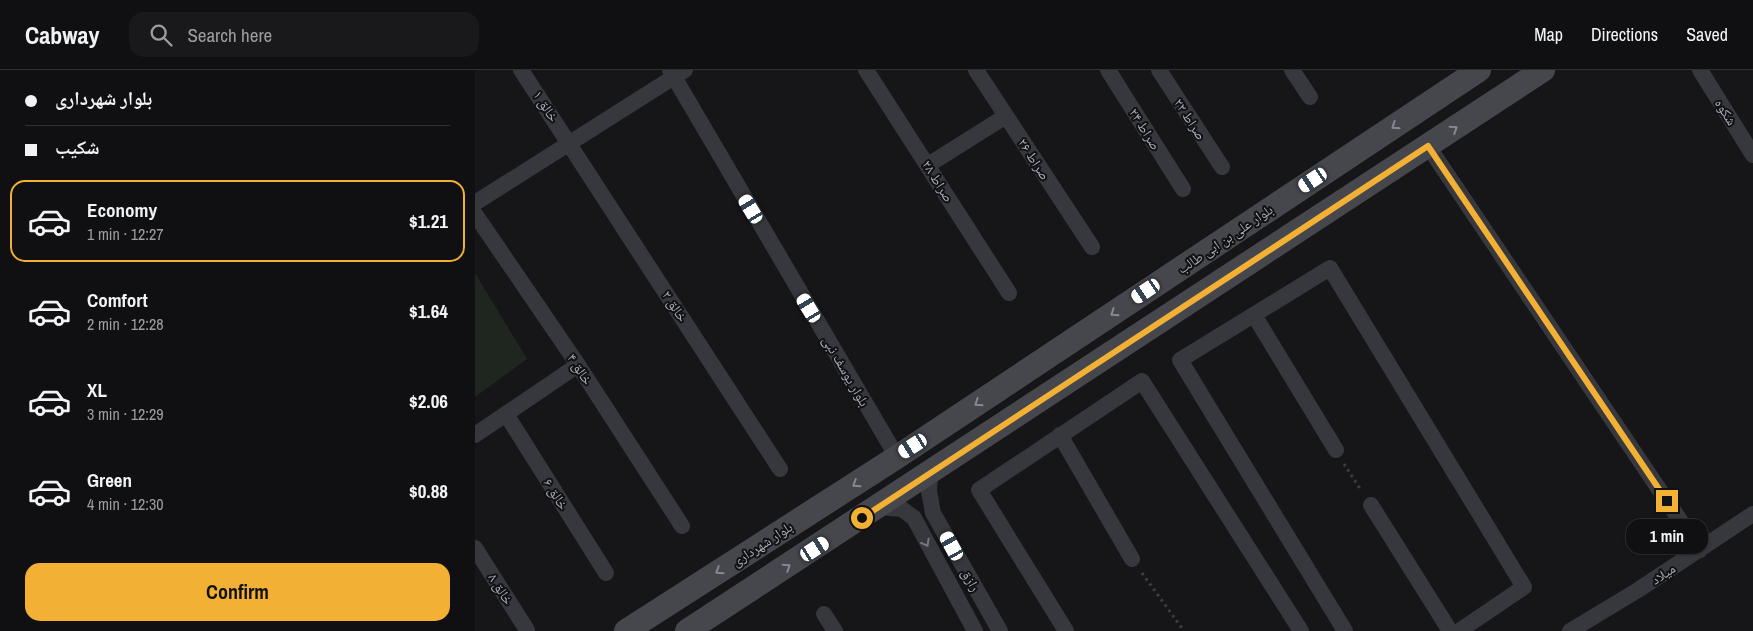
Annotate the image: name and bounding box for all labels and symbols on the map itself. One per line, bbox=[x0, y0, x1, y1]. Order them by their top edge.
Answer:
street label: خالق ۱ bbox=[528, 87, 563, 126]
street label: صراط ۲۲ bbox=[1170, 95, 1210, 143]
street label: شکوه bbox=[1711, 95, 1741, 129]
street label: صراط ۲۴ bbox=[1125, 105, 1165, 153]
one-way arrow bbox=[1391, 120, 1400, 129]
one-way arrow bbox=[1448, 126, 1457, 135]
street label: صراط ۲۶ bbox=[1014, 135, 1054, 183]
street label: صراط ۲۸ bbox=[918, 157, 958, 205]
car bbox=[1296, 165, 1329, 195]
car bbox=[736, 192, 765, 226]
street label: بلوار علی بن ابی طالب bbox=[1174, 200, 1276, 278]
car bbox=[1129, 276, 1162, 306]
street label: خالق ۲ bbox=[657, 287, 692, 326]
car bbox=[794, 291, 823, 325]
one-way arrow bbox=[1110, 307, 1119, 316]
street label: بلوار یوسف نبی bbox=[819, 333, 873, 410]
street label: خالق ۴ bbox=[562, 350, 597, 389]
one-way arrow bbox=[975, 397, 984, 406]
car bbox=[896, 432, 929, 460]
street label: خالق ۶ bbox=[539, 475, 573, 514]
one-way arrow bbox=[852, 477, 861, 487]
route end bbox=[1656, 490, 1678, 512]
route start bbox=[851, 507, 873, 529]
street label: بلوار شهرداری bbox=[728, 518, 796, 570]
callout: 1 min bbox=[1626, 518, 1708, 554]
car bbox=[938, 529, 965, 563]
car bbox=[798, 535, 831, 563]
one-way arrow bbox=[920, 537, 930, 546]
street label: میلاد bbox=[1647, 559, 1679, 589]
one-way arrow bbox=[781, 563, 790, 573]
one-way arrow bbox=[715, 565, 724, 575]
street label: رازق bbox=[958, 565, 984, 595]
street label: خالق ۸ bbox=[484, 570, 518, 609]

